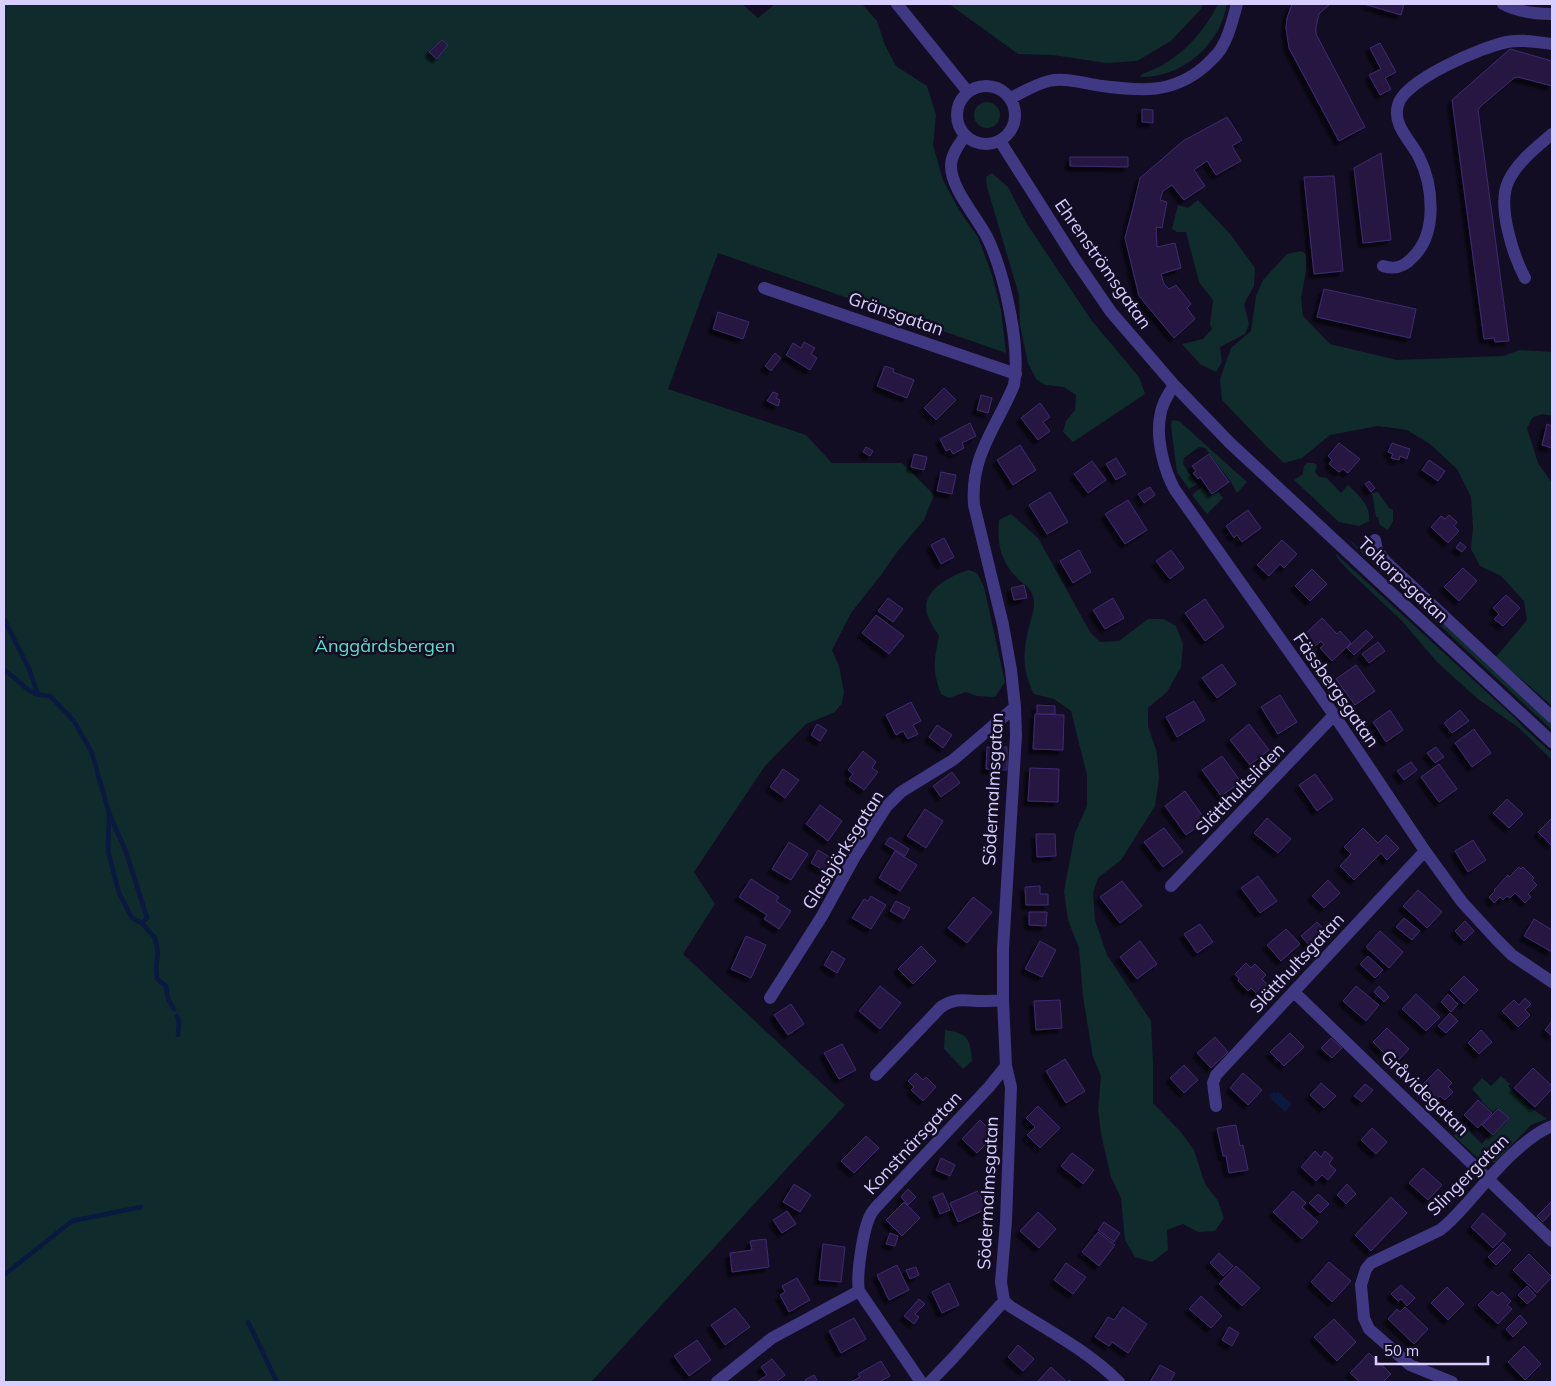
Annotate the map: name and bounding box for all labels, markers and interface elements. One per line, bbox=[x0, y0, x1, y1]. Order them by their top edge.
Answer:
street label: Ehrenströmsgatan bbox=[1050, 194, 1157, 333]
street label: Gränsgatan bbox=[845, 286, 947, 341]
street label: Toltorpsgatan bbox=[1353, 532, 1454, 628]
street label: Fässbergsgatan bbox=[1288, 628, 1385, 752]
park label: Änggårdsbergen bbox=[315, 634, 455, 657]
street label: Södermalmsgatan bbox=[977, 712, 1008, 866]
street label: Slätthultsliden bbox=[1190, 738, 1289, 839]
street label: Glasbjörksgatan bbox=[797, 786, 888, 914]
street label: Slätthultsgatan bbox=[1244, 908, 1349, 1017]
street label: Gråvidegatan bbox=[1376, 1045, 1474, 1141]
street label: Konstnärsgatan bbox=[859, 1086, 966, 1199]
street label: Södermalmsgatan bbox=[972, 1116, 1003, 1270]
street label: Slingergatan bbox=[1422, 1129, 1514, 1221]
scale bar bbox=[1376, 1334, 1488, 1366]
text: 50 m bbox=[1384, 1341, 1419, 1360]

